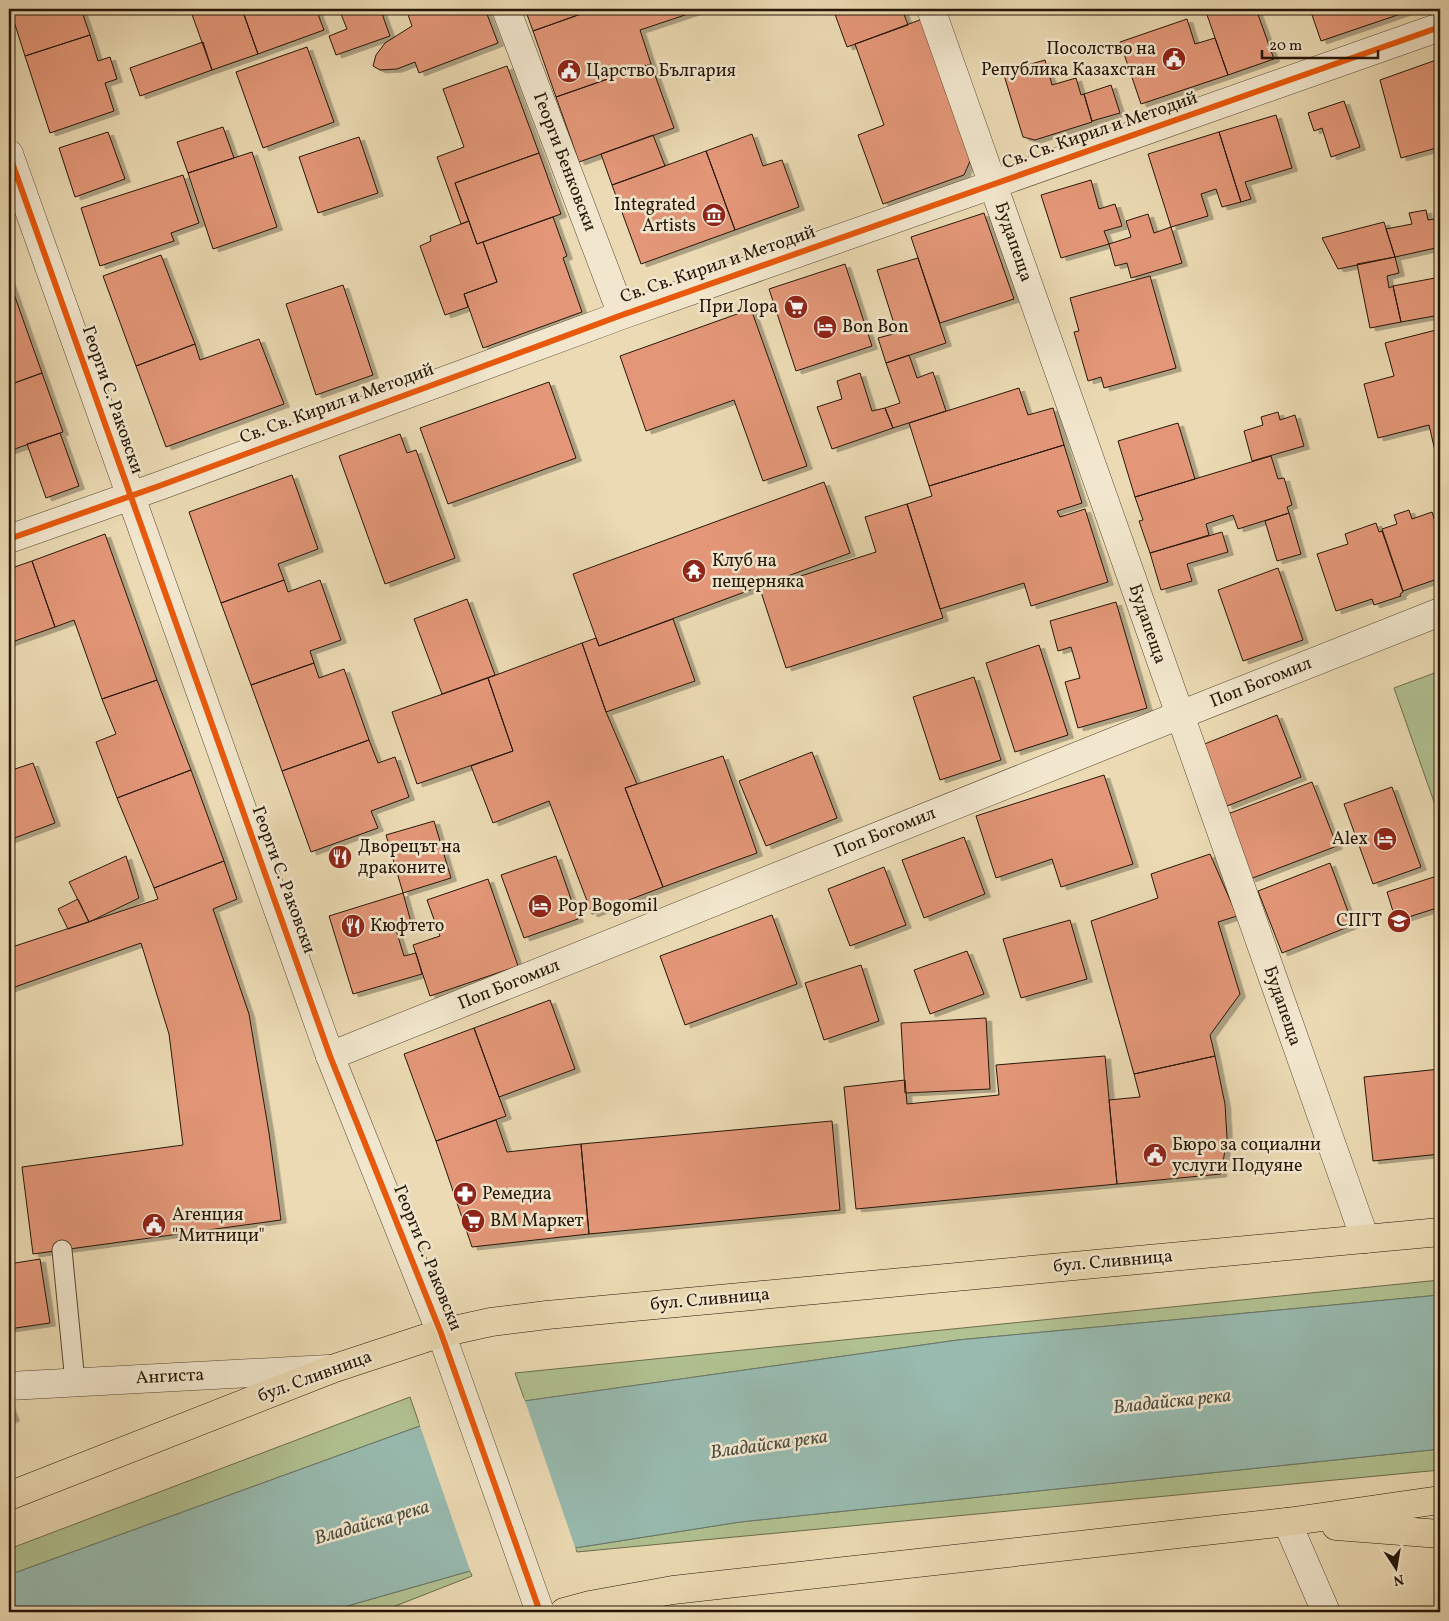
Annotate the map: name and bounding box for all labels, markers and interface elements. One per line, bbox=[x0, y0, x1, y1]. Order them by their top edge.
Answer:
scale bar bbox=[1262, 28, 1378, 60]
text: 20 m bbox=[1269, 36, 1302, 57]
place label: Посолство на Република Казахстан bbox=[981, 37, 1156, 83]
public building icon: Посолство на Република Казахстан bbox=[1161, 46, 1187, 72]
public building icon: Царство България bbox=[556, 58, 582, 84]
place label: Царство България bbox=[586, 59, 736, 84]
street label: Св. Св. Кирил и Методий bbox=[999, 86, 1201, 176]
street label: Георги Бенковски bbox=[526, 89, 602, 235]
place label: Integrated Artists bbox=[614, 193, 696, 239]
street label: Будапеща bbox=[988, 199, 1038, 285]
museum icon: Integrated Artists bbox=[701, 202, 727, 228]
street label: Св. Св. Кирил и Методий bbox=[617, 220, 819, 310]
supermarket icon: При Лора bbox=[783, 294, 809, 320]
place label: При Лора bbox=[699, 295, 778, 320]
hotel icon: Bon Bon bbox=[812, 314, 838, 340]
place label: Bon Bon bbox=[842, 315, 909, 340]
street label: Георги С. Раковски bbox=[75, 322, 149, 478]
street label: Св. Св. Кирил и Методий bbox=[236, 357, 438, 451]
place label: Клуб на пещерняка bbox=[712, 549, 804, 595]
temple icon: Клуб на пещерняка bbox=[681, 558, 707, 584]
street label: Будапеща bbox=[1122, 581, 1172, 667]
street label: Поп Богомил bbox=[1206, 651, 1316, 715]
street label: Поп Богомил bbox=[830, 801, 940, 865]
street label: Георги С. Раковски bbox=[245, 803, 321, 957]
hotel icon: Alex bbox=[1372, 826, 1398, 852]
place label: Alex bbox=[1332, 827, 1368, 852]
place label: Дворецът на драконите bbox=[358, 835, 461, 881]
restaurant icon: Дворецът на драконите bbox=[327, 844, 353, 870]
hotel icon: Pop Bogomil bbox=[527, 893, 553, 919]
place label: Pop Bogomil bbox=[558, 894, 658, 919]
school or university icon: СПГТ bbox=[1386, 908, 1412, 934]
place label: СПГТ bbox=[1336, 909, 1382, 934]
restaurant icon: Кюфтето bbox=[340, 913, 366, 939]
place label: Кюфтето bbox=[370, 914, 444, 939]
street label: Поп Богомил bbox=[454, 953, 564, 1017]
street label: Будапеща bbox=[1257, 963, 1307, 1049]
place label: Бюро за социални услуги Подуяне bbox=[1172, 1133, 1321, 1179]
public building icon: Бюро за социални услуги Подуяне bbox=[1142, 1142, 1168, 1168]
street label: Георги С. Раковски bbox=[386, 1181, 468, 1335]
pharmacy icon: Ремедиа bbox=[452, 1181, 478, 1207]
place label: Ремедиа bbox=[482, 1182, 552, 1207]
place label: Агенция "Митници" bbox=[172, 1203, 265, 1249]
supermarket icon: ВМ Маркет bbox=[460, 1208, 486, 1234]
place label: ВМ Маркет bbox=[490, 1209, 584, 1234]
public building icon: Агенция "Митници" bbox=[141, 1212, 167, 1238]
street label: бул. Сливница bbox=[1052, 1244, 1174, 1280]
street label: бул. Сливница bbox=[649, 1282, 771, 1318]
street label: бул. Сливница bbox=[254, 1345, 376, 1409]
street label: Ангиста bbox=[135, 1363, 205, 1391]
water label: Владайска река bbox=[1112, 1383, 1232, 1421]
water label: Владайска река bbox=[708, 1424, 830, 1466]
water label: Владайска река bbox=[311, 1494, 433, 1552]
north arrow bbox=[1372, 1544, 1422, 1594]
text: N bbox=[1391, 1569, 1405, 1590]

